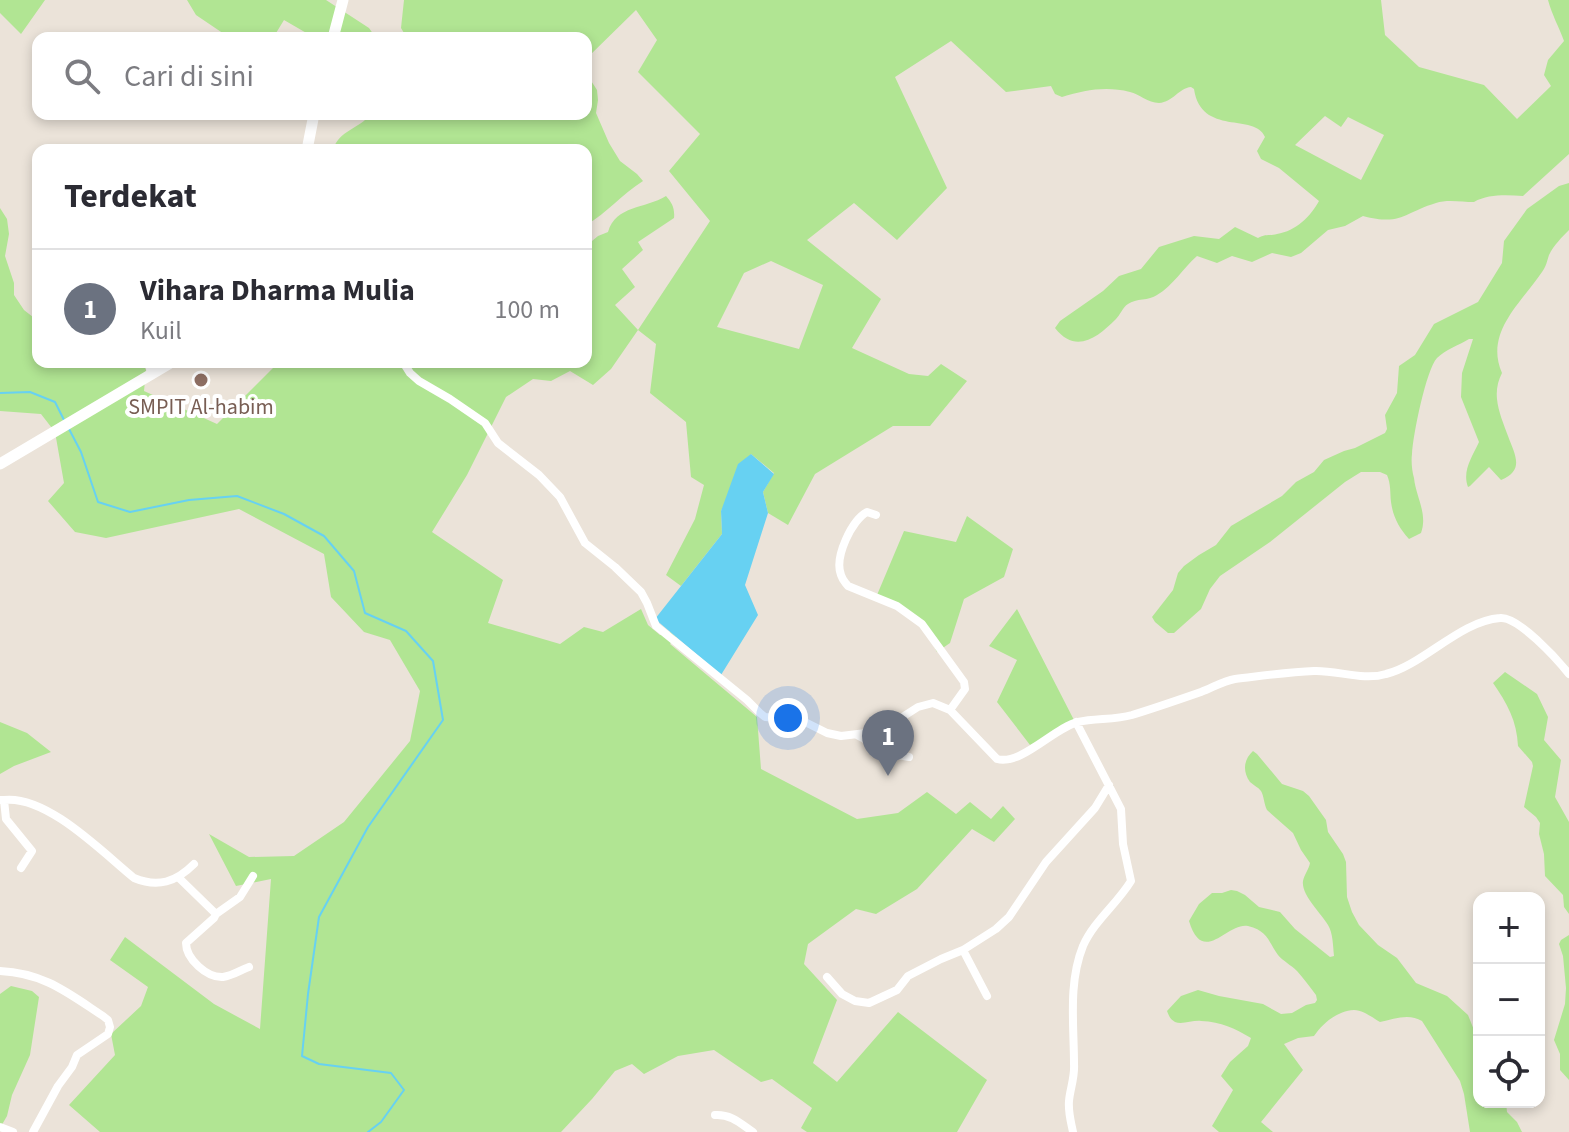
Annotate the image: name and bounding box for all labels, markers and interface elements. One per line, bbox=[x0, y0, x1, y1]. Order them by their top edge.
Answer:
search box bbox=[32, 32, 592, 120]
icon: search bbox=[60, 54, 104, 98]
text: Cari di sini bbox=[124, 55, 254, 98]
text: Terdekat bbox=[64, 172, 197, 221]
text: Vihara Dharma Mulia bbox=[140, 269, 415, 312]
text: 1 bbox=[83, 291, 97, 328]
text: 100 m bbox=[494, 291, 560, 328]
text: Kuil bbox=[140, 312, 182, 349]
marker: SMPIT Al-habim bbox=[192, 371, 210, 389]
place label: SMPIT Al-habim bbox=[128, 391, 274, 423]
your location bbox=[768, 698, 808, 738]
pin: 1 bbox=[862, 710, 914, 776]
map controls bbox=[1473, 892, 1545, 1108]
button: + bbox=[1473, 892, 1545, 964]
button: − bbox=[1473, 964, 1545, 1036]
button: locate bbox=[1473, 1036, 1545, 1108]

